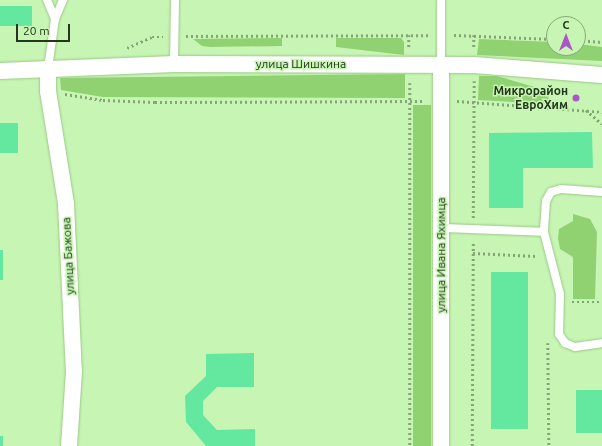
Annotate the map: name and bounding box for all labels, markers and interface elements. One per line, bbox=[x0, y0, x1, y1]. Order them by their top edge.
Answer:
scale bar bbox=[18, 16, 72, 42]
north arrow bbox=[546, 16, 586, 56]
text: С bbox=[562, 19, 570, 31]
text: 20 m bbox=[23, 24, 50, 37]
street label: улица Шишкина bbox=[256, 57, 346, 71]
place label: Микрорайон ЕвроХим bbox=[493, 84, 568, 112]
marker: Микрорайон ЕвроХим bbox=[571, 93, 581, 103]
street label: улица Ивана Яхимца bbox=[434, 197, 448, 313]
street label: улица Бажова bbox=[59, 217, 77, 295]

